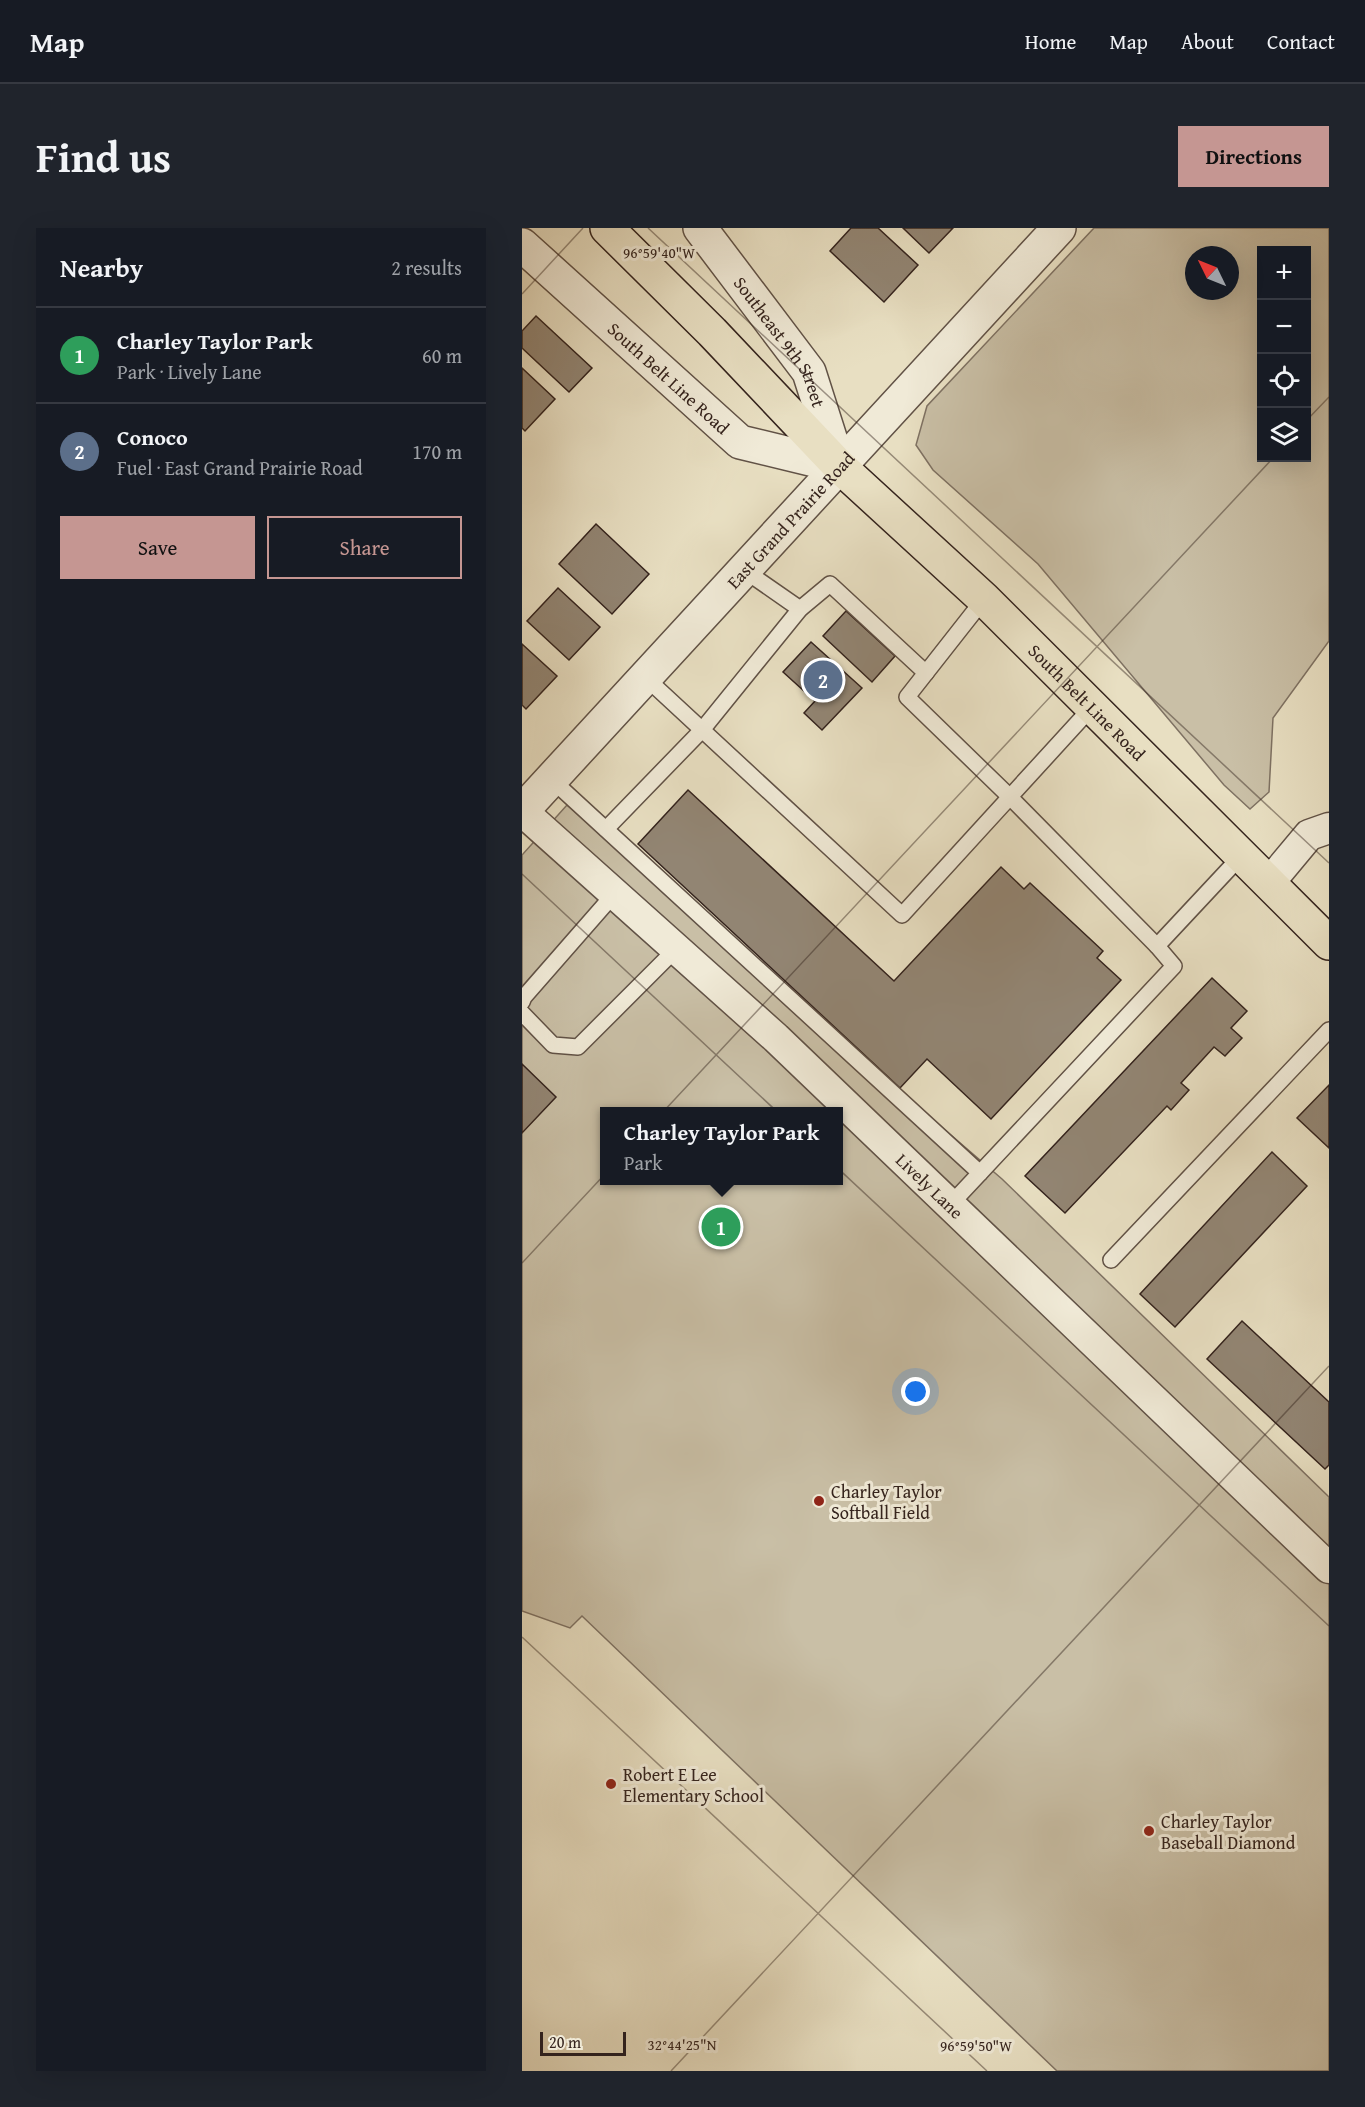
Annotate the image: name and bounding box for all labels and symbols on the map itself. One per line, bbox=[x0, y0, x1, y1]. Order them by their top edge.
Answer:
text: 96°59'40"W bbox=[623, 242, 695, 263]
north arrow bbox=[1185, 246, 1239, 300]
street label: Southeast 9th Street bbox=[727, 270, 833, 411]
street label: South Belt Line Road bbox=[602, 315, 736, 440]
street label: East Grand Prairie Road bbox=[720, 445, 861, 594]
street label: South Belt Line Road bbox=[1022, 637, 1152, 767]
pin: 2 bbox=[804, 658, 842, 702]
street label: Lively Lane bbox=[890, 1147, 970, 1225]
pin: 1 bbox=[702, 1204, 740, 1250]
your location bbox=[901, 1377, 930, 1406]
place label: Charley Taylor Softball Field bbox=[831, 1478, 942, 1526]
marker: Charley Taylor Softball Field bbox=[812, 1494, 826, 1508]
place label: Robert E Lee Elementary School bbox=[623, 1761, 764, 1809]
marker: Robert E Lee Elementary School bbox=[604, 1777, 618, 1791]
place label: Charley Taylor Baseball Diamond bbox=[1161, 1808, 1296, 1856]
marker: Charley Taylor Baseball Diamond bbox=[1142, 1824, 1156, 1838]
scale bar bbox=[540, 2029, 626, 2056]
text: 32°44'25"N bbox=[648, 2034, 717, 2055]
text: 96°59'50"W bbox=[940, 2035, 1012, 2056]

